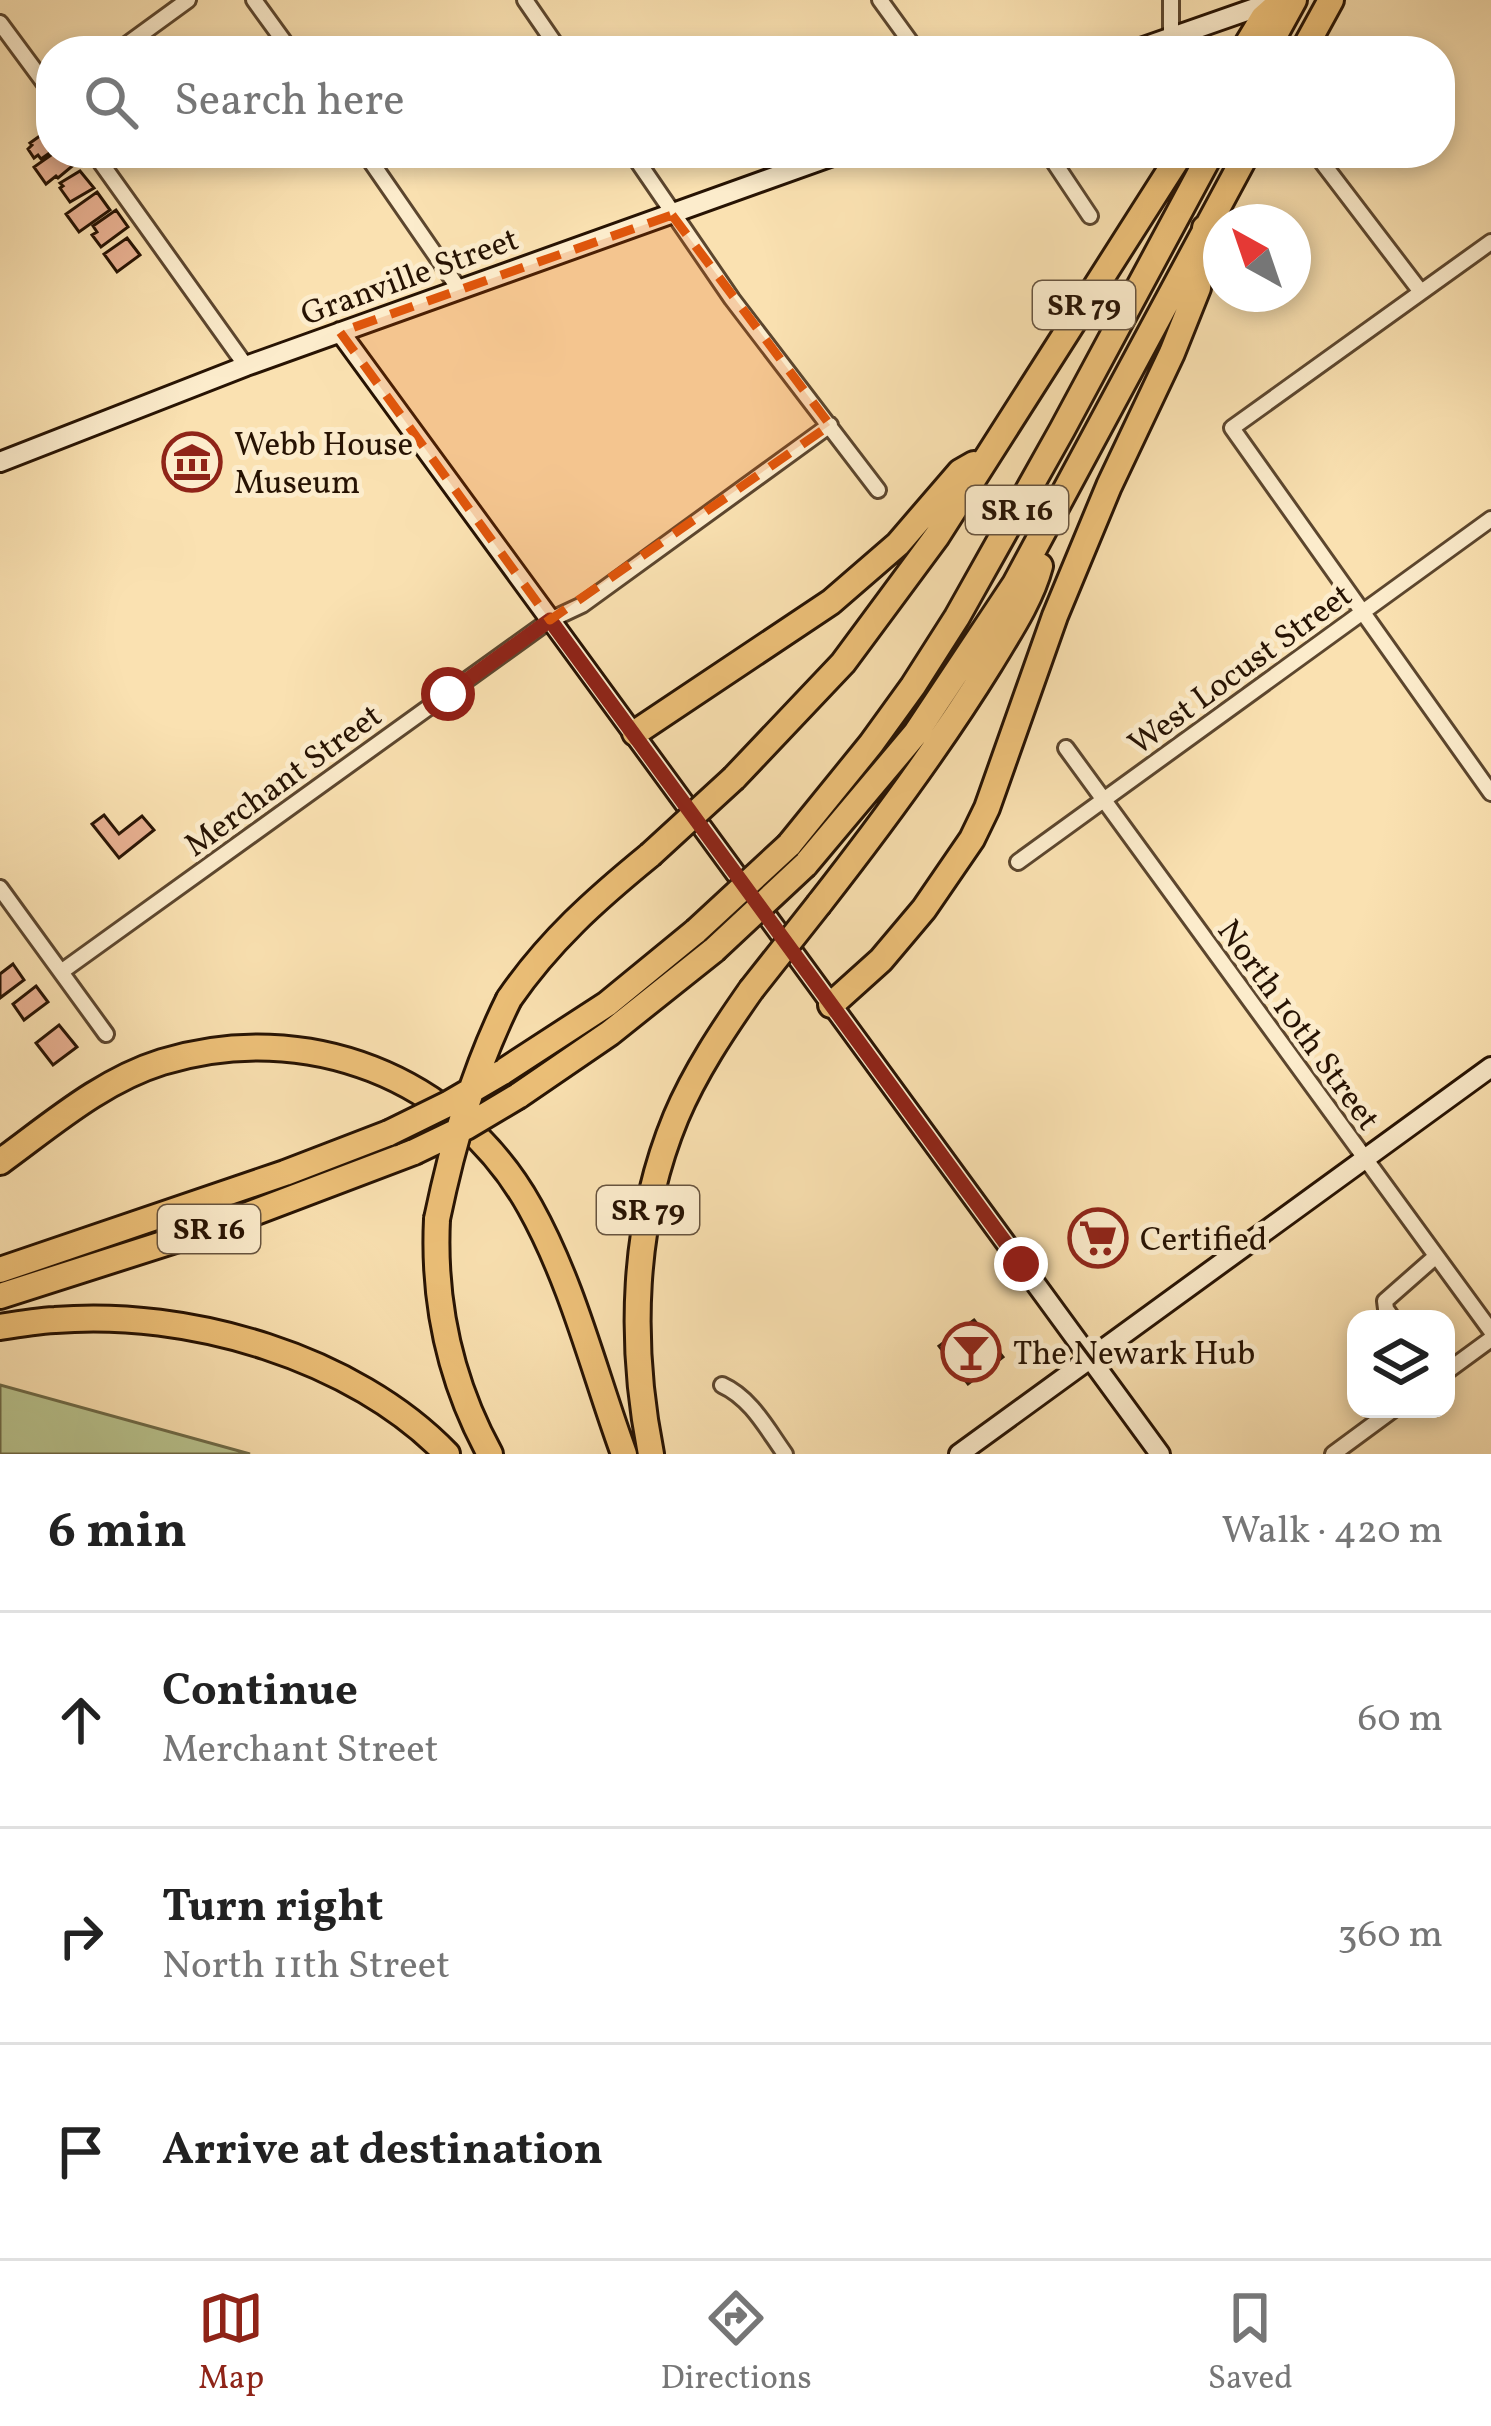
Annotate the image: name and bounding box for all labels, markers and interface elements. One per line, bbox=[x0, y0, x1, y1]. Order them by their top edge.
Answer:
search box bbox=[36, 36, 1455, 168]
icon: search bbox=[78, 69, 144, 135]
text: Search here bbox=[174, 71, 405, 134]
north arrow bbox=[1203, 204, 1311, 312]
street label: Granville Street bbox=[295, 218, 526, 339]
road number: SR 79 bbox=[1033, 281, 1135, 329]
place label: Webb House Museum bbox=[234, 424, 413, 508]
museum icon: Webb House Museum bbox=[161, 431, 223, 493]
road number: SR 16 bbox=[966, 486, 1068, 534]
street label: West Locust Street bbox=[1120, 574, 1363, 768]
route start bbox=[421, 667, 475, 721]
street label: Merchant Street bbox=[176, 695, 392, 870]
street label: North 10th Street bbox=[1204, 911, 1389, 1141]
road number: SR 79 bbox=[597, 1186, 699, 1234]
road number: SR 16 bbox=[158, 1205, 260, 1253]
supermarket icon: Certified bbox=[1067, 1207, 1129, 1269]
place label: Certified bbox=[1140, 1219, 1267, 1265]
route end bbox=[994, 1237, 1048, 1291]
map controls bbox=[1347, 1310, 1455, 1418]
button: layers bbox=[1347, 1310, 1455, 1418]
bar icon: The Newark Hub bbox=[940, 1321, 1002, 1383]
place label: The Newark Hub bbox=[1013, 1333, 1255, 1379]
text: 6 min bbox=[48, 1497, 187, 1568]
text: Walk · 420 m bbox=[1221, 1505, 1443, 1559]
text: Continue bbox=[162, 1661, 358, 1724]
icon: ahead bbox=[48, 1687, 114, 1753]
text: 60 m bbox=[1358, 1693, 1443, 1747]
text: Merchant Street bbox=[162, 1724, 438, 1778]
text: Turn right bbox=[162, 1877, 383, 1940]
icon: right bbox=[48, 1903, 114, 1969]
text: 360 m bbox=[1338, 1909, 1443, 1963]
text: North 11th Street bbox=[162, 1940, 450, 1994]
icon: arrive bbox=[48, 2119, 114, 2185]
text: Arrive at destination bbox=[162, 2120, 603, 2183]
tab: Map bbox=[198, 2285, 264, 2403]
tab: Directions bbox=[660, 2285, 812, 2403]
tab: Saved bbox=[1208, 2285, 1293, 2403]

